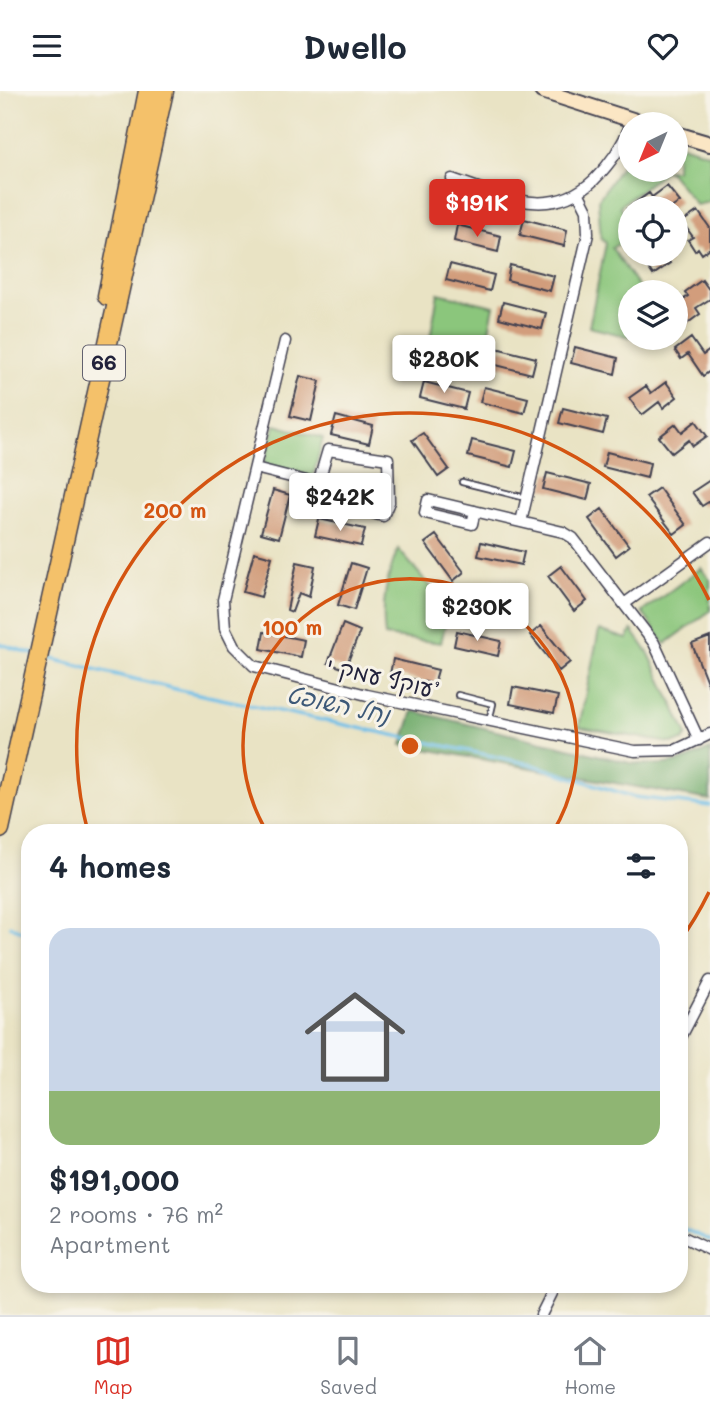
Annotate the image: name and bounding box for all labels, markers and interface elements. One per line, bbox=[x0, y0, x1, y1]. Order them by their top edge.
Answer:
text: Dwello bbox=[303, 25, 407, 67]
icon: menu bbox=[28, 27, 66, 65]
icon: heart bbox=[644, 27, 682, 65]
north arrow bbox=[618, 112, 688, 182]
map controls bbox=[618, 112, 688, 350]
pin: $191K bbox=[428, 179, 526, 239]
text: $191K bbox=[445, 187, 509, 217]
button: locate bbox=[618, 196, 688, 266]
button: layers bbox=[618, 280, 688, 350]
pin: $280K bbox=[395, 335, 493, 395]
text: $280K bbox=[408, 343, 480, 373]
road number: 66 bbox=[83, 345, 125, 381]
pin: $242K bbox=[291, 473, 389, 533]
text: $242K bbox=[305, 481, 375, 511]
text: 200 m bbox=[144, 496, 206, 523]
pin: $230K bbox=[428, 583, 526, 643]
text: $230K bbox=[442, 591, 512, 621]
text: 100 m bbox=[262, 613, 322, 640]
street label: עוקף עמק י’ bbox=[324, 650, 442, 705]
water label: נחל השופט bbox=[284, 677, 395, 730]
centre of rings bbox=[398, 734, 422, 758]
text: 4 homes bbox=[49, 846, 171, 886]
icon: filters bbox=[622, 847, 660, 885]
icon: home bbox=[292, 974, 418, 1100]
text: $191,000 bbox=[49, 1159, 179, 1199]
text: 2 rooms · 76 m² bbox=[49, 1199, 223, 1229]
text: Apartment bbox=[49, 1229, 171, 1259]
tab: Map bbox=[94, 1332, 133, 1399]
tab: Saved bbox=[320, 1332, 377, 1399]
tab: Home bbox=[564, 1332, 616, 1399]

